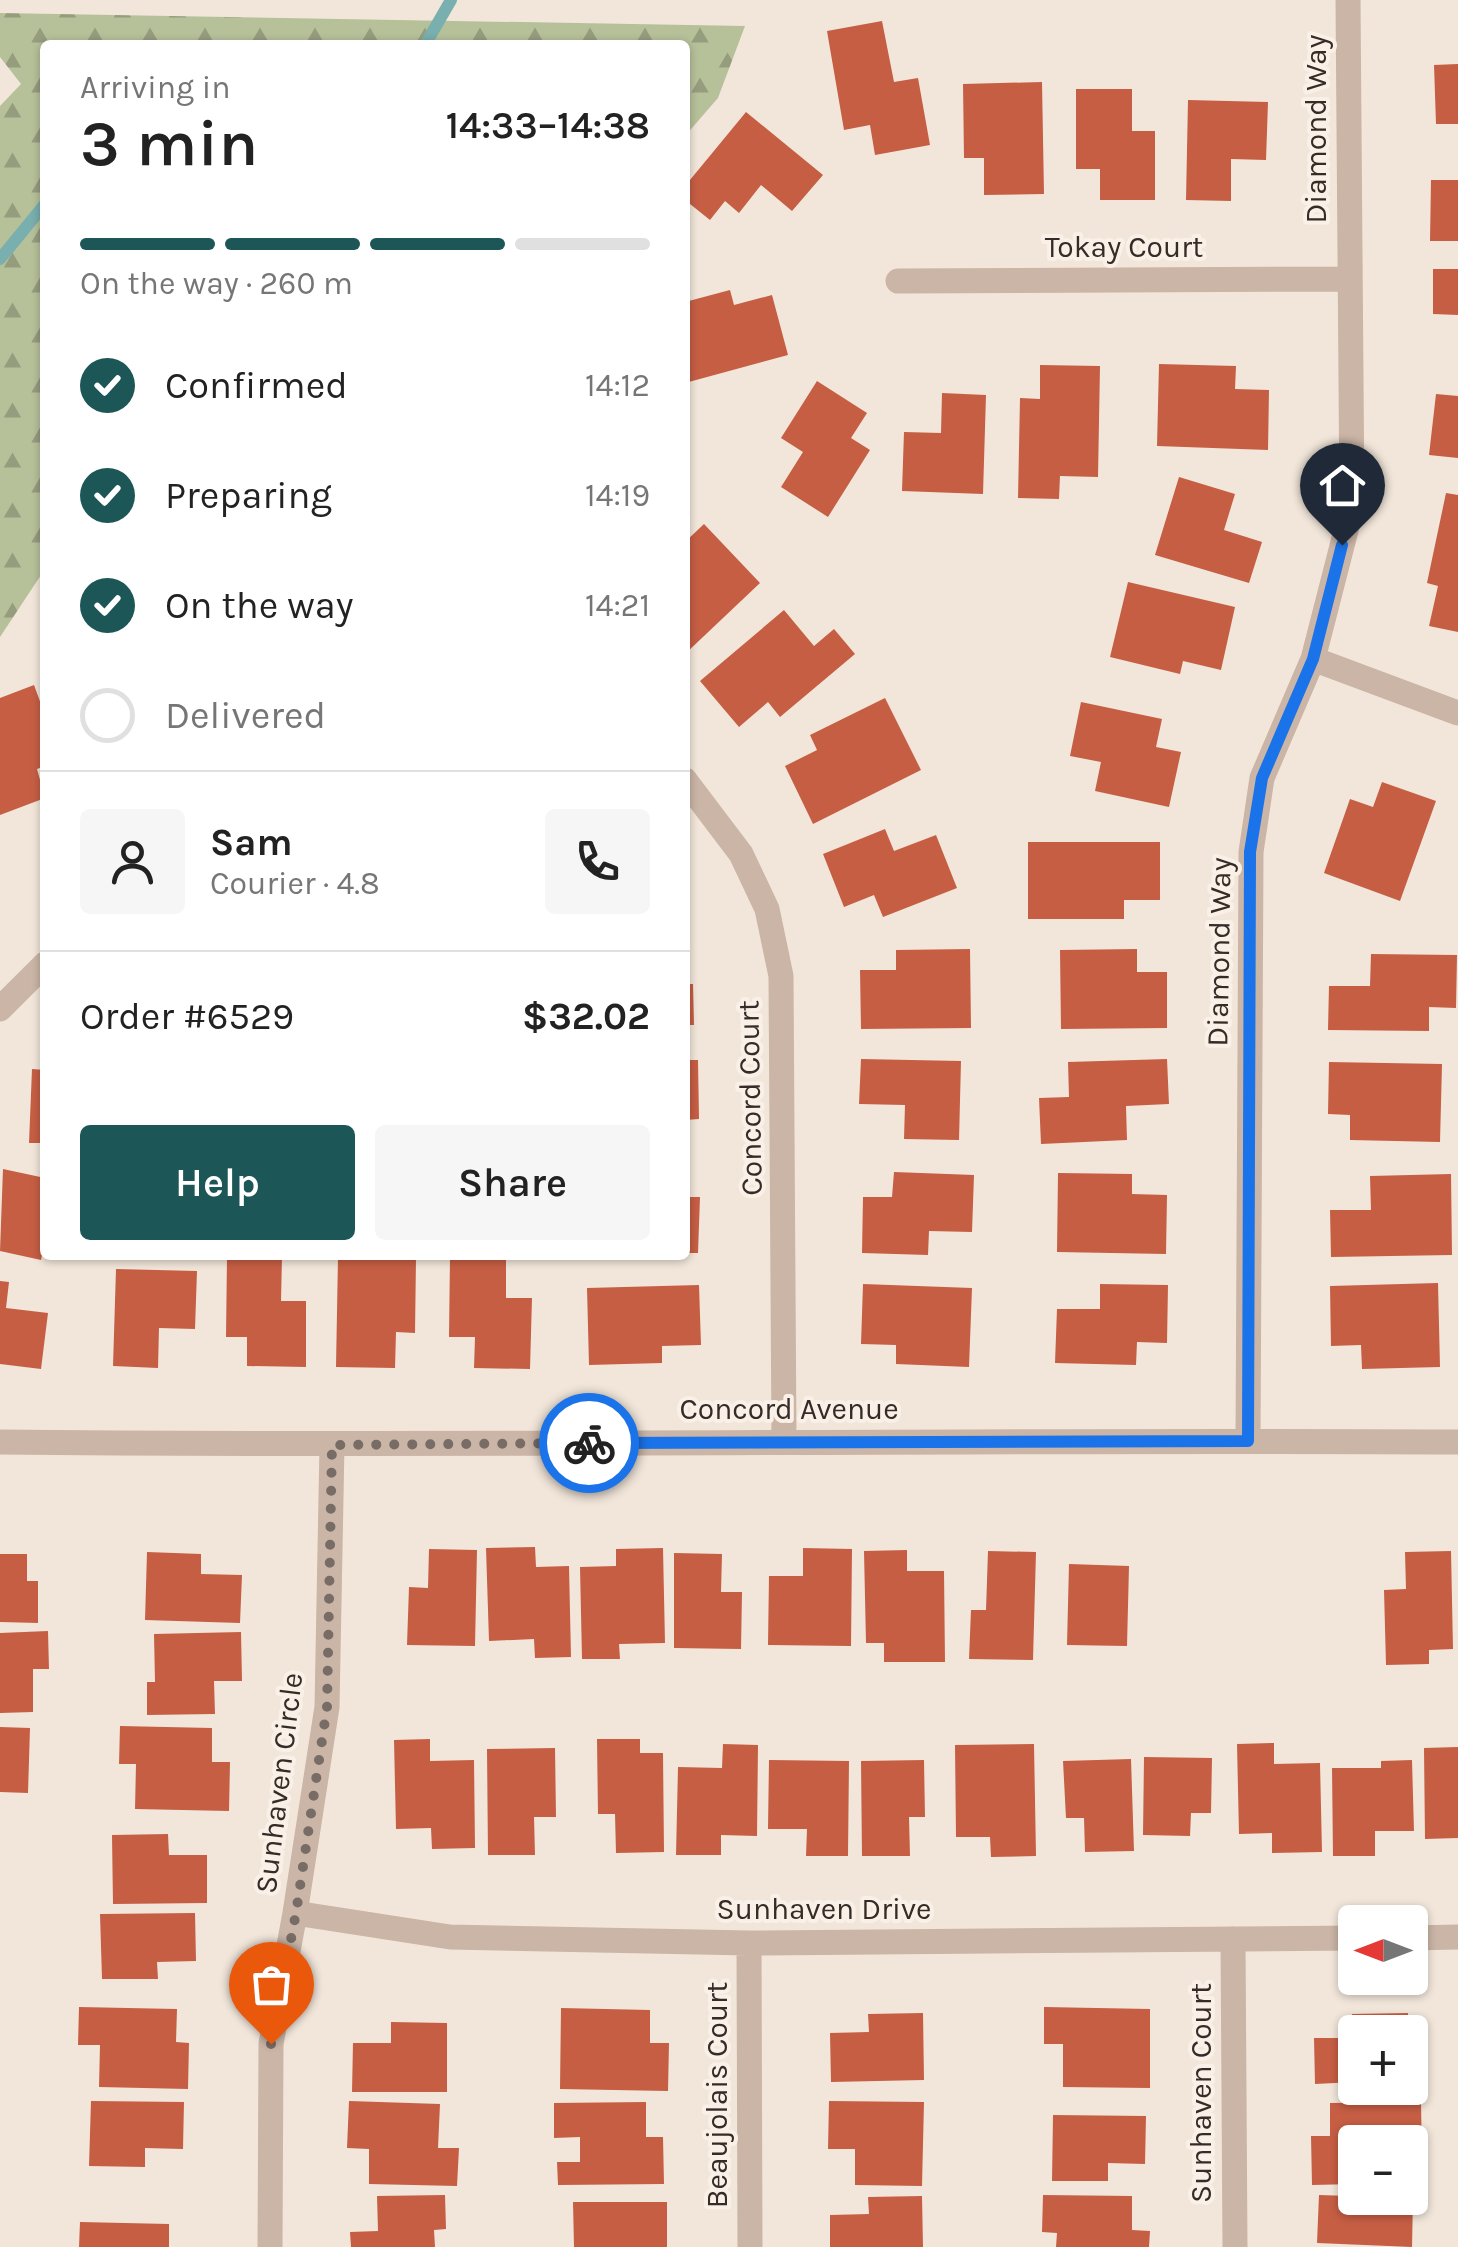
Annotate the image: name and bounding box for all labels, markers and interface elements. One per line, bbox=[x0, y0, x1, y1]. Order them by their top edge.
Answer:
street label: Diamond Way bbox=[1298, 34, 1334, 224]
text: Arriving in bbox=[80, 69, 231, 106]
text: 14:33–14:38 bbox=[446, 103, 650, 148]
text: 3 min bbox=[80, 105, 258, 181]
street label: Tokay Court bbox=[1045, 229, 1203, 265]
text: On the way · 260 m bbox=[80, 265, 353, 302]
icon: check bbox=[80, 358, 135, 413]
text: Confirmed bbox=[165, 363, 348, 408]
text: 14:12 bbox=[585, 367, 650, 404]
pin bbox=[1300, 443, 1385, 546]
icon: home bbox=[1315, 458, 1370, 513]
icon: check bbox=[80, 468, 135, 523]
text: Preparing bbox=[165, 473, 332, 518]
text: 14:19 bbox=[585, 477, 650, 514]
icon: check bbox=[80, 578, 135, 633]
text: On the way bbox=[165, 583, 353, 628]
text: 14:21 bbox=[585, 587, 650, 624]
text: Delivered bbox=[165, 693, 326, 738]
button: person bbox=[80, 809, 185, 914]
button: phone bbox=[545, 809, 650, 914]
text: Sam bbox=[210, 820, 293, 865]
street label: Diamond Way bbox=[1199, 857, 1239, 1047]
text: Courier · 4.8 bbox=[210, 865, 380, 902]
text: Order #6529 bbox=[80, 994, 294, 1039]
text: $32.02 bbox=[522, 994, 650, 1039]
street label: Concord Court bbox=[730, 1000, 770, 1196]
button: Help bbox=[80, 1125, 355, 1240]
button: Share bbox=[375, 1125, 650, 1240]
street label: Concord Avenue bbox=[679, 1391, 899, 1427]
courier bbox=[539, 1393, 639, 1493]
icon: bike bbox=[562, 1416, 617, 1471]
street label: Sunhaven Circle bbox=[248, 1671, 310, 1895]
street label: Sunhaven Drive bbox=[717, 1891, 931, 1927]
north arrow bbox=[1338, 1905, 1428, 1995]
map controls bbox=[1338, 1905, 1428, 2215]
pin bbox=[229, 1942, 314, 2045]
icon: bag bbox=[244, 1957, 299, 2012]
street label: Beaujolais Court bbox=[699, 1982, 735, 2208]
street label: Sunhaven Court bbox=[1183, 1983, 1219, 2203]
button: + bbox=[1338, 2015, 1428, 2105]
button: − bbox=[1338, 2125, 1428, 2215]

